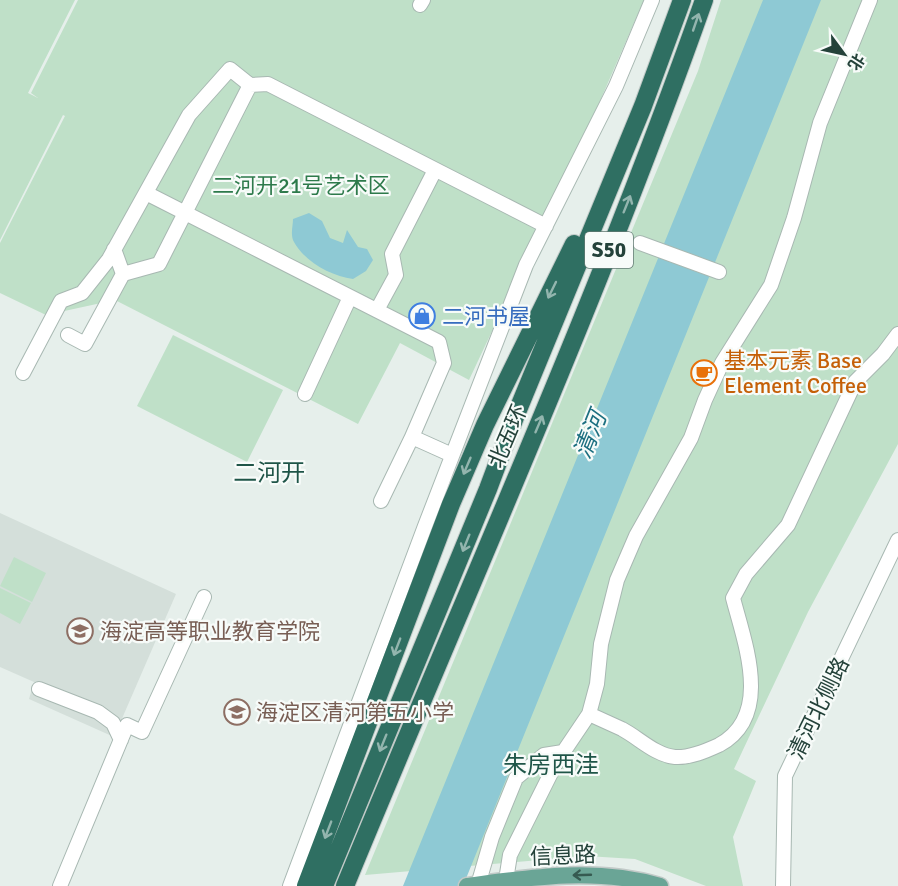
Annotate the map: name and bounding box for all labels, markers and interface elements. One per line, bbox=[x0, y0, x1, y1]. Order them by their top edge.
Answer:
one-way arrow bbox=[692, 13, 703, 32]
north arrow bbox=[814, 24, 874, 84]
text: 北 bbox=[843, 49, 868, 74]
park label: 二河开21号艺术区 bbox=[212, 172, 390, 199]
one-way arrow bbox=[622, 196, 633, 214]
road number: S50 bbox=[585, 232, 633, 268]
one-way arrow bbox=[545, 280, 557, 298]
shop icon: 二河书屋 bbox=[407, 301, 437, 331]
place label: 二河书屋 bbox=[442, 303, 530, 330]
place label: 基本元素 Base Element Coffee bbox=[724, 347, 867, 399]
cafe icon: 基本元素 Base Element Coffee bbox=[689, 358, 719, 388]
street label: 北五环 bbox=[482, 401, 533, 472]
water label: 清河 bbox=[567, 403, 614, 463]
one-way arrow bbox=[534, 415, 545, 433]
one-way arrow bbox=[461, 456, 473, 474]
district label: 二河开 bbox=[233, 458, 305, 488]
one-way arrow bbox=[460, 534, 471, 552]
school or university icon: 海淀高等职业教育学院 bbox=[65, 616, 95, 646]
place label: 海淀高等职业教育学院 bbox=[100, 618, 320, 645]
one-way arrow bbox=[391, 638, 402, 656]
street label: 清河北侧路 bbox=[782, 653, 855, 764]
school or university icon: 海淀区清河第五小学 bbox=[222, 697, 252, 727]
place label: 海淀区清河第五小学 bbox=[256, 699, 454, 726]
one-way arrow bbox=[377, 733, 388, 752]
district label: 朱房西洼 bbox=[503, 750, 599, 780]
one-way arrow bbox=[321, 820, 332, 838]
street label: 信息路 bbox=[530, 841, 596, 870]
one-way arrow bbox=[572, 869, 592, 881]

